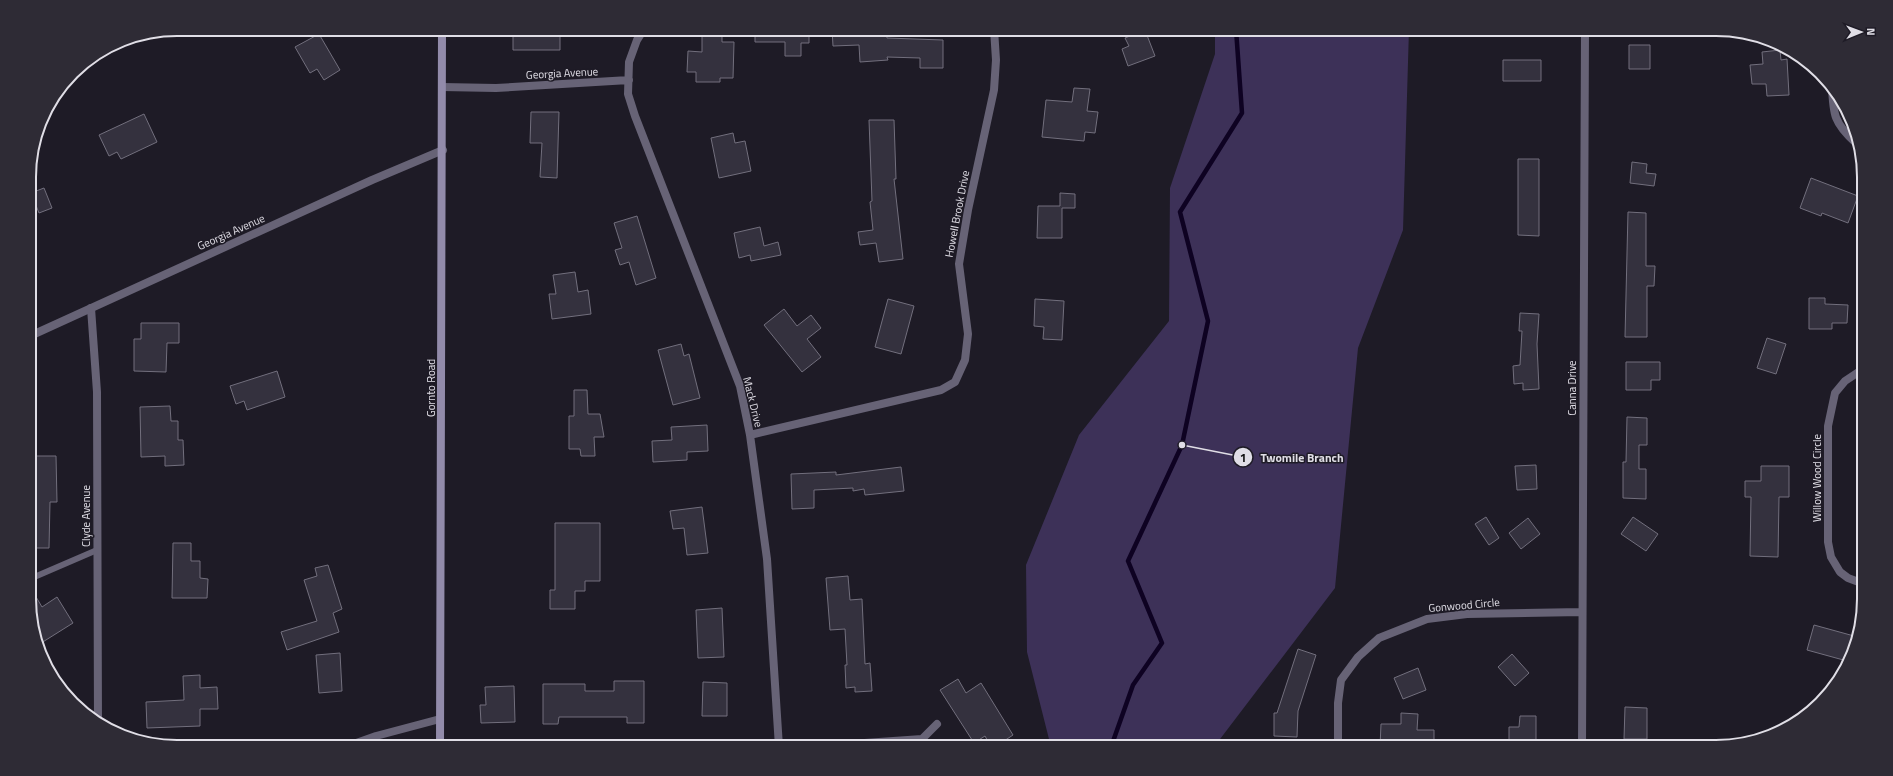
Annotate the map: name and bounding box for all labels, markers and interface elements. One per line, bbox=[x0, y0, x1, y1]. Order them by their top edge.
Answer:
north arrow bbox=[1841, 12, 1881, 52]
text: N bbox=[1863, 28, 1879, 36]
street label: Georgia Avenue bbox=[525, 63, 599, 83]
street label: Howell Brook Drive bbox=[941, 169, 973, 259]
street label: Georgia Avenue bbox=[195, 210, 268, 254]
street label: Gornto Road bbox=[423, 359, 439, 417]
street label: Canna Drive bbox=[1564, 360, 1580, 416]
street label: Mack Drive bbox=[739, 375, 767, 429]
street label: Willow Wood Circle bbox=[1809, 433, 1825, 522]
callout: Twomile Branch bbox=[1233, 445, 1352, 469]
text: 1 bbox=[1240, 448, 1246, 467]
text: Twomile Branch bbox=[1260, 448, 1344, 467]
street label: Clyde Avenue bbox=[78, 485, 94, 547]
street label: Gonwood Circle bbox=[1428, 594, 1501, 616]

